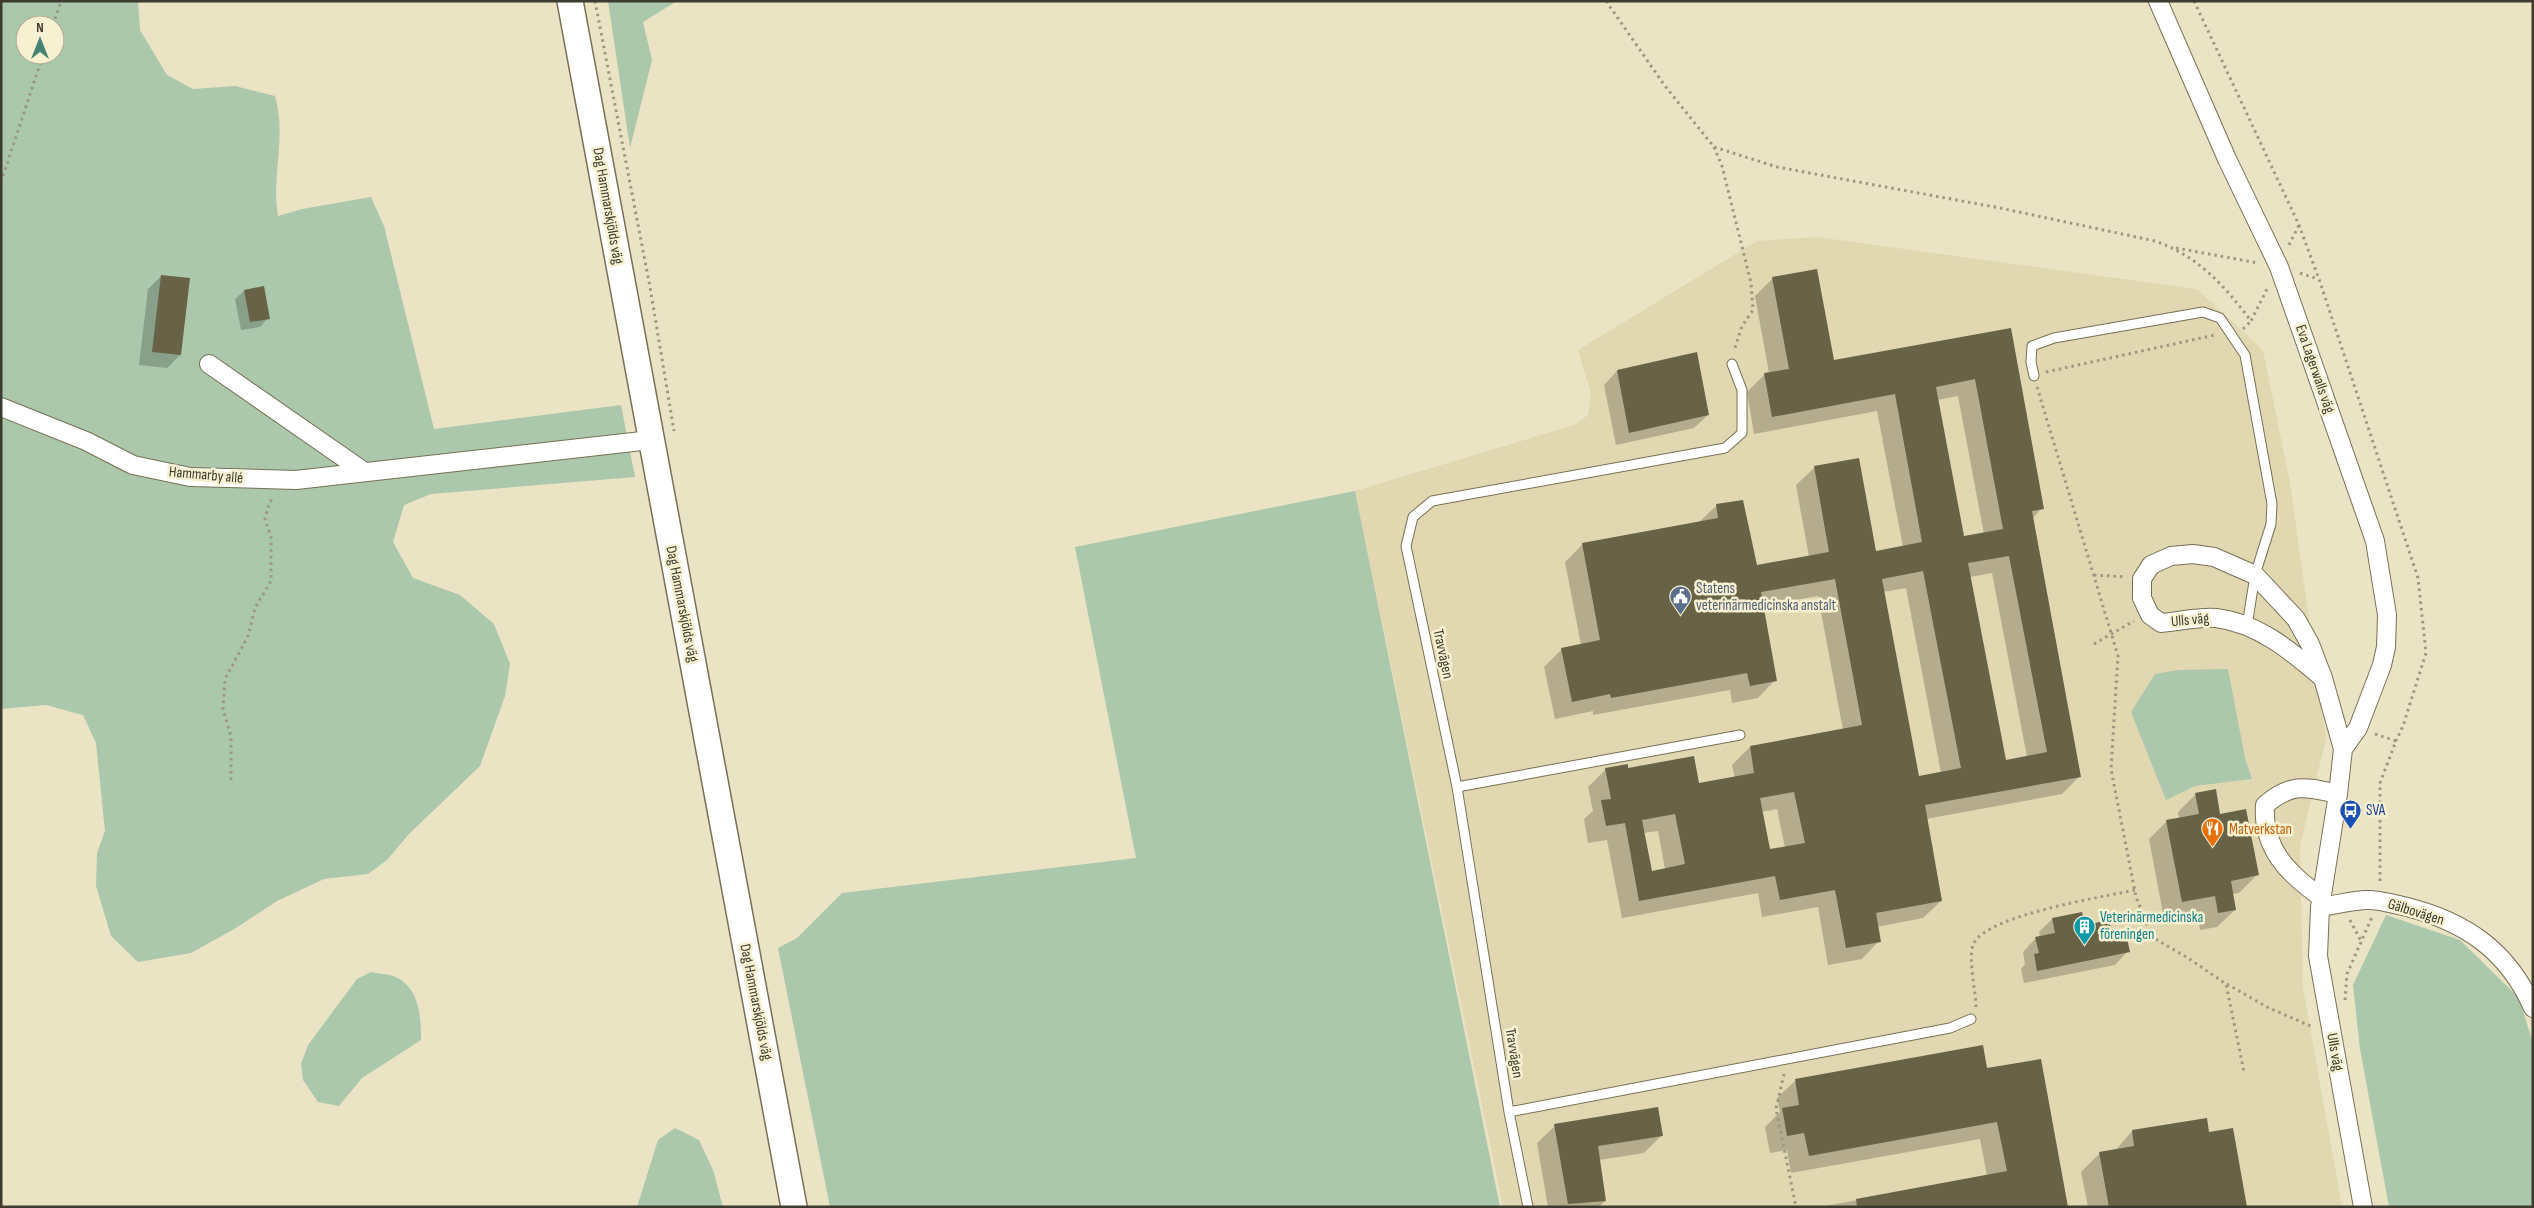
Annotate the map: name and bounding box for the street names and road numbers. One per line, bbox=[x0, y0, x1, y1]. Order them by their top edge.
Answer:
street label: Dag Hammarskjölds väg bbox=[588, 146, 628, 266]
street label: Eva Lagerwalls väg bbox=[2291, 322, 2339, 416]
street label: Hammarby allé bbox=[168, 462, 244, 488]
street label: Dag Hammarskjölds väg bbox=[661, 544, 703, 664]
street label: Ulls väg bbox=[2170, 609, 2210, 631]
street label: Travvägen bbox=[1428, 627, 1458, 681]
street label: Gälbovägen bbox=[2385, 894, 2447, 930]
street label: Dag Hammarskjölds väg bbox=[735, 942, 777, 1062]
street label: Travvägen bbox=[1501, 1027, 1527, 1079]
street label: Ulls väg bbox=[2322, 1032, 2348, 1072]

